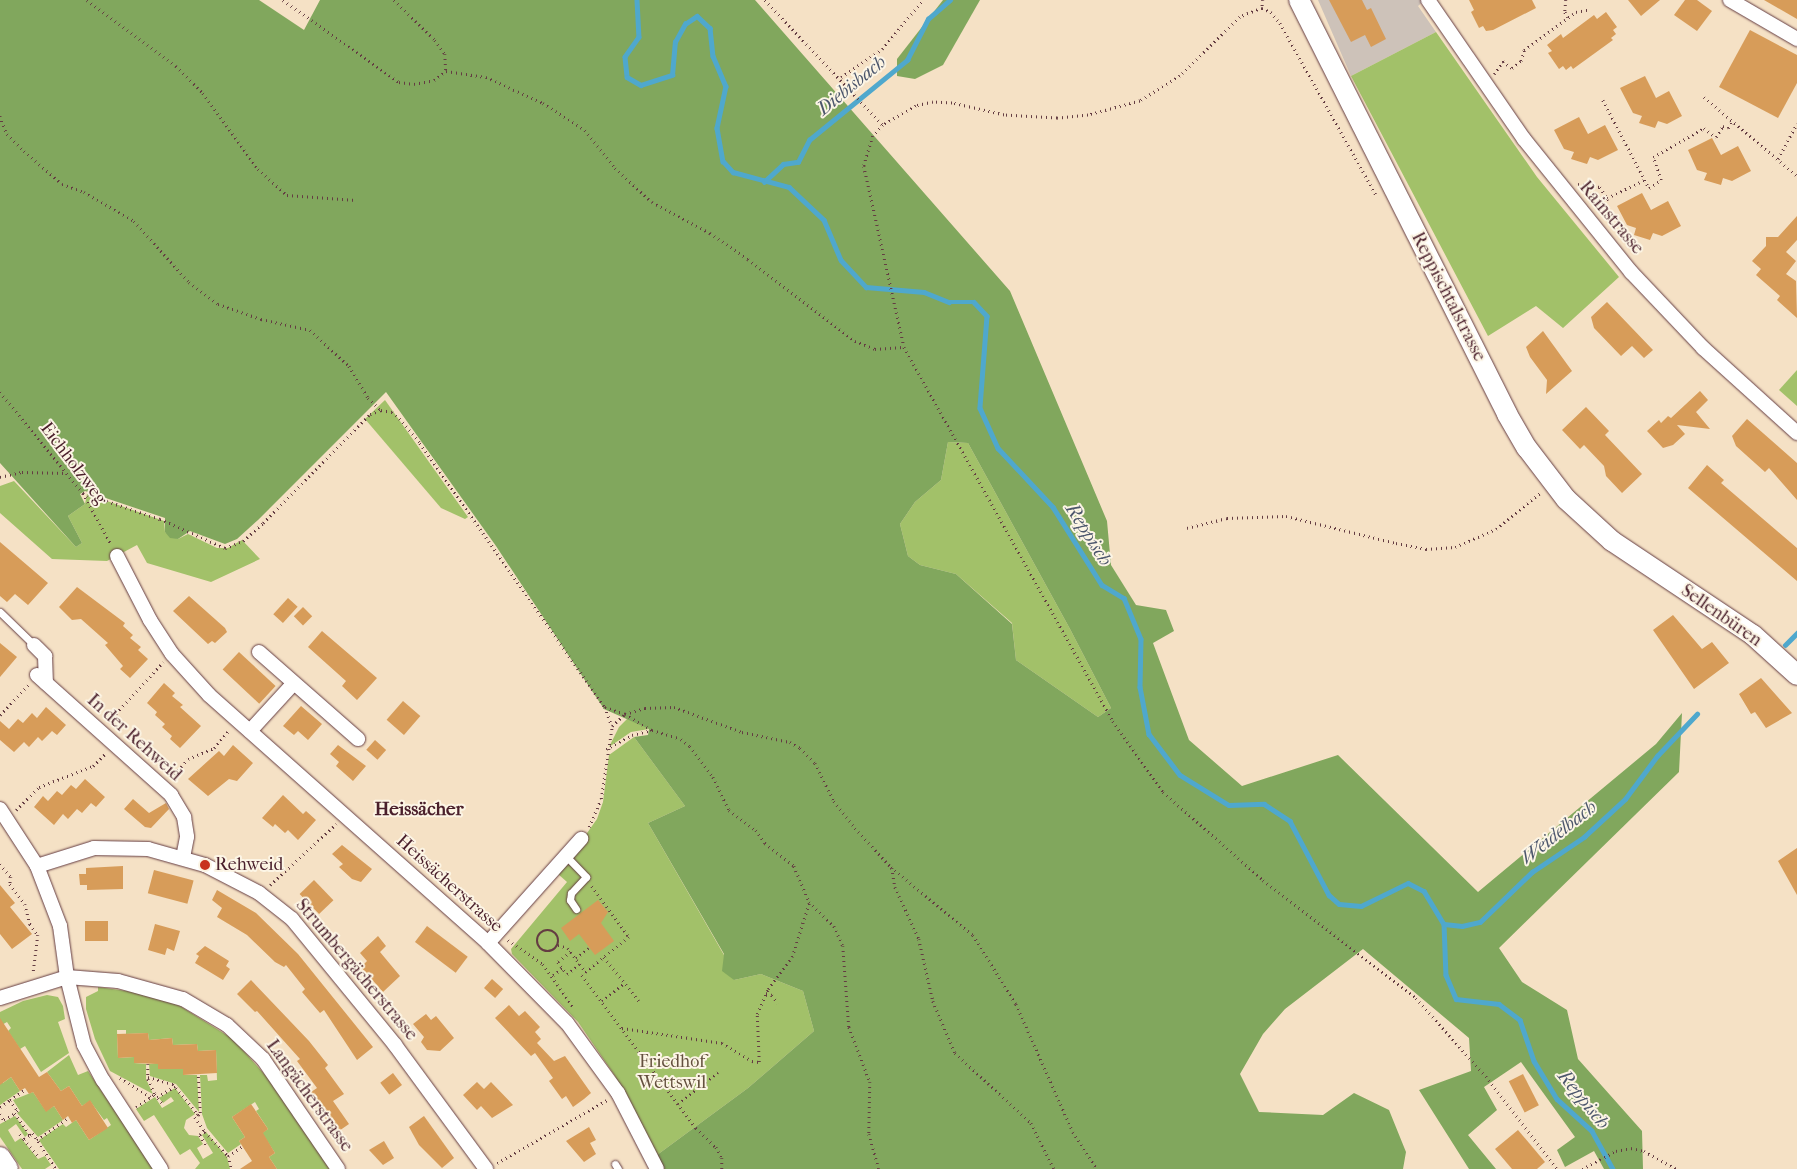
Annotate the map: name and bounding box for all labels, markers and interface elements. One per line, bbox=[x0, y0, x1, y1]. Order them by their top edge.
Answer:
water label: Diebisbach bbox=[813, 51, 891, 121]
street label: Rainstrasse bbox=[1574, 177, 1648, 259]
street label: Reppischtalstrasse bbox=[1406, 229, 1490, 365]
street label: Eichholzweg bbox=[35, 418, 111, 510]
water label: Reppisch bbox=[1060, 500, 1116, 570]
street label: Sellenbüren bbox=[1676, 580, 1766, 652]
street label: In der Rehweid bbox=[82, 690, 186, 786]
water label: Weidelbach bbox=[1517, 796, 1601, 870]
district label: Heissächer bbox=[375, 799, 463, 821]
street label: Heissächerstrasse bbox=[391, 831, 507, 937]
place label: Rehweid bbox=[215, 854, 283, 876]
marker: Rehweid bbox=[199, 859, 211, 871]
street label: Strumbergächerstrasse bbox=[290, 895, 422, 1045]
street label: Langächerstrasse bbox=[261, 1036, 357, 1156]
park label: Friedhof Wettswil bbox=[638, 1052, 706, 1094]
water label: Reppisch bbox=[1552, 1066, 1614, 1134]

